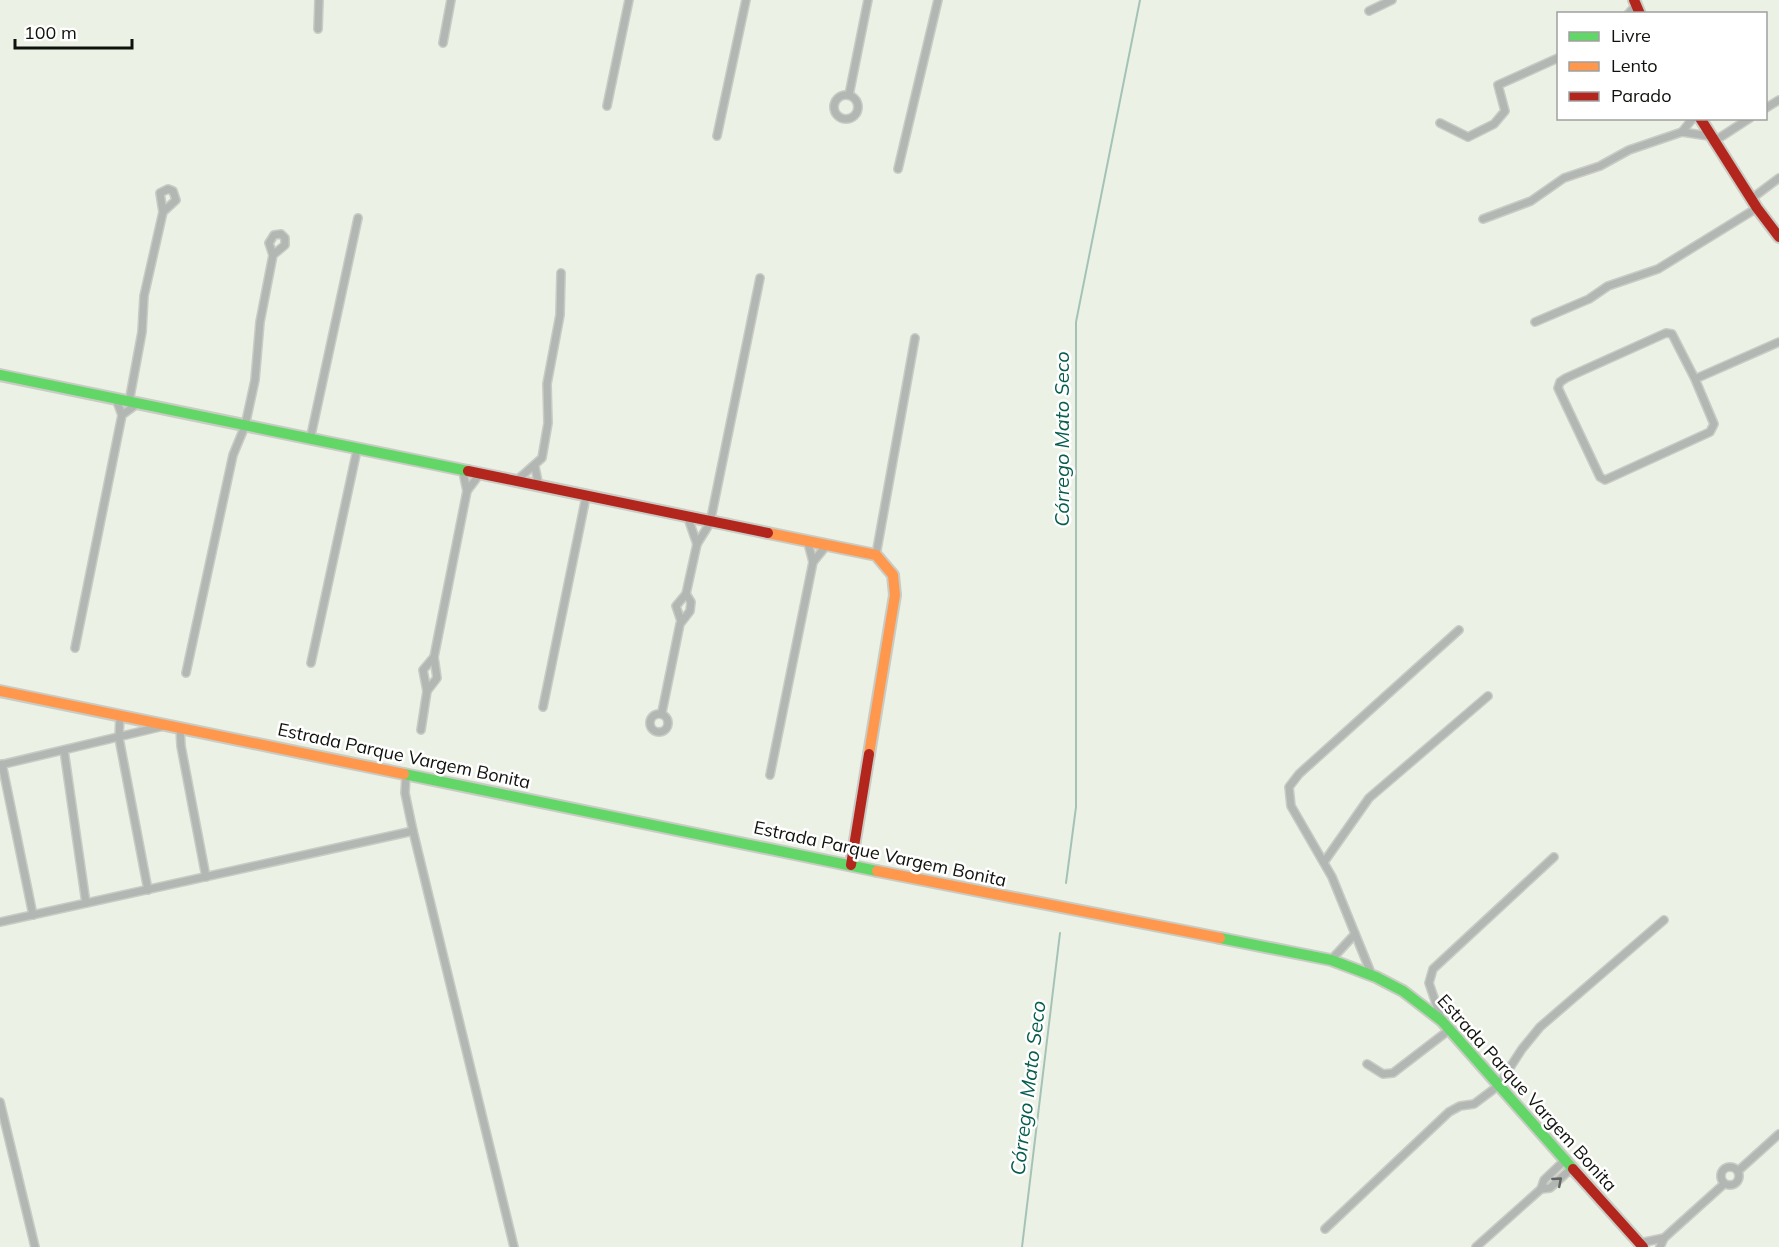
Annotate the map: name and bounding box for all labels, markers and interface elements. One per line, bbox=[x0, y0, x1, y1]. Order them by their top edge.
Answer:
scale bar bbox=[15, 12, 132, 50]
legend bbox=[1557, 12, 1767, 120]
text: 100 m bbox=[24, 21, 77, 44]
text: Livre bbox=[1611, 24, 1651, 47]
text: Lento bbox=[1611, 54, 1658, 77]
text: Parado bbox=[1611, 84, 1671, 107]
water label: Córrego Mato Seco bbox=[1049, 351, 1074, 527]
street label: Estrada Parque Vargem Bonita bbox=[276, 717, 533, 794]
street label: Estrada Parque Vargem Bonita bbox=[752, 815, 1009, 892]
street label: Estrada Parque Vargem Bonita bbox=[1433, 989, 1622, 1196]
water label: Córrego Mato Seco bbox=[1004, 999, 1051, 1177]
one-way arrow bbox=[1551, 1177, 1562, 1188]

